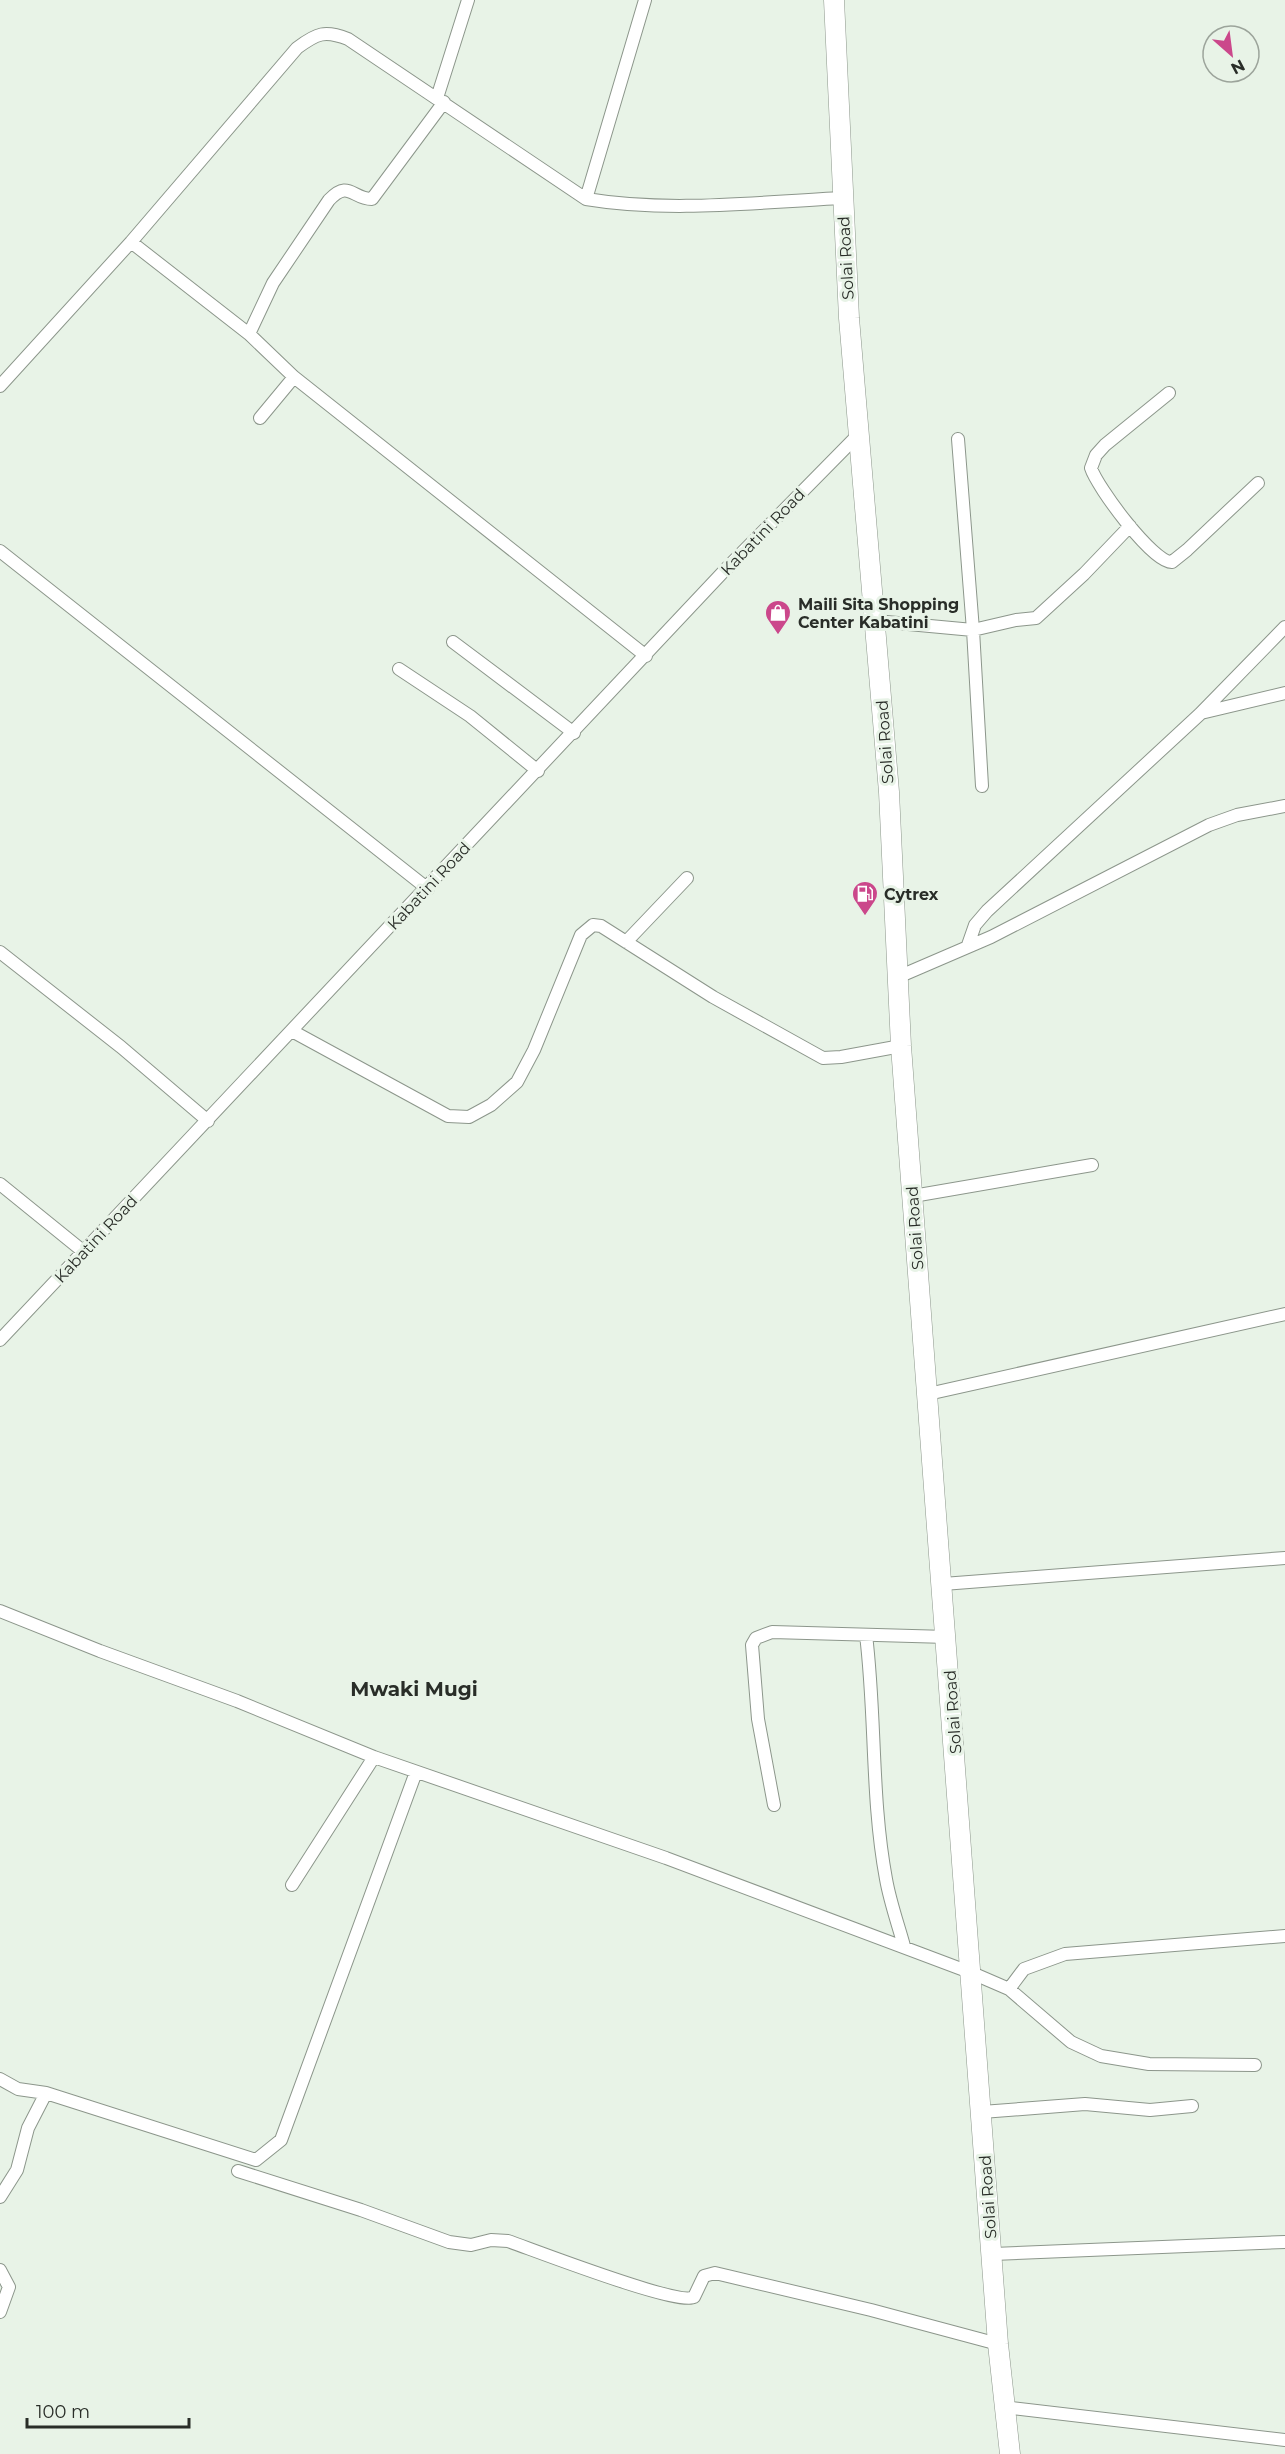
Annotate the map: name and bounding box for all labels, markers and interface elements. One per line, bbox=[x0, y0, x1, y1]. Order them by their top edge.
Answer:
north arrow bbox=[1201, 24, 1261, 84]
text: N bbox=[1228, 55, 1248, 78]
street label: Solai Road bbox=[834, 216, 858, 300]
street label: Kabatini Road bbox=[717, 485, 809, 579]
place label: Maili Sita Shopping Center Kabatini bbox=[798, 595, 959, 632]
shop icon: Maili Sita Shopping Center Kabatini bbox=[763, 598, 793, 636]
street label: Solai Road bbox=[873, 699, 897, 785]
street label: Kabatini Road bbox=[384, 838, 474, 934]
fuel station icon: Cytrex bbox=[850, 879, 880, 917]
place label: Cytrex bbox=[884, 885, 939, 904]
street label: Solai Road bbox=[903, 1185, 927, 1271]
street label: Kabatini Road bbox=[51, 1191, 141, 1287]
street label: Solai Road bbox=[941, 1669, 965, 1755]
district label: Mwaki Mugi bbox=[350, 1677, 478, 1701]
street label: Solai Road bbox=[976, 2154, 1000, 2240]
scale bar bbox=[27, 2391, 189, 2429]
text: 100 m bbox=[36, 2401, 90, 2423]

